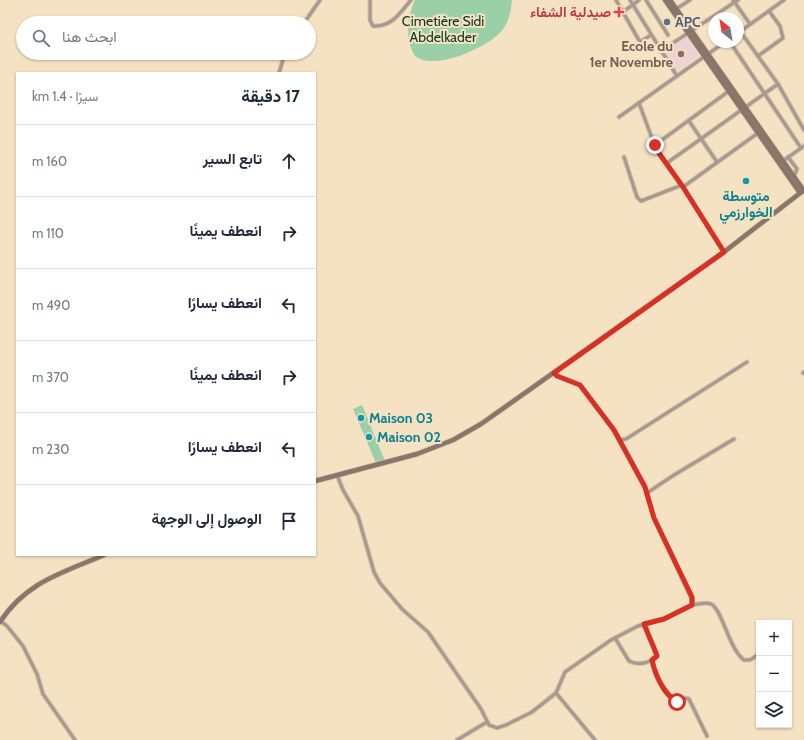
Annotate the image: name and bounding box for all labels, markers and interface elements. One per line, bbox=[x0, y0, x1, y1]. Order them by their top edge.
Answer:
place label: صيدلية الشفاء bbox=[530, 3, 611, 21]
marker: صيدلية الشفاء bbox=[614, 7, 624, 17]
park label: Cimetière Sidi Abdelkader bbox=[402, 12, 484, 46]
north arrow bbox=[708, 12, 744, 48]
place label: APC bbox=[675, 13, 701, 31]
search box bbox=[16, 16, 316, 60]
marker: APC bbox=[662, 17, 672, 27]
icon: search bbox=[30, 27, 52, 49]
text: ابحث هنا bbox=[62, 28, 117, 46]
place label: Ecole du 1er Novembre bbox=[589, 37, 673, 71]
marker: Ecole du 1er Novembre bbox=[676, 49, 686, 59]
text: 17 دقيقة bbox=[241, 86, 300, 106]
text: سيرًا · 1.4 km bbox=[32, 88, 98, 104]
route end bbox=[646, 136, 664, 154]
text: تابع السير bbox=[203, 150, 262, 168]
icon: ahead bbox=[278, 150, 300, 172]
text: 160 m bbox=[32, 153, 67, 169]
marker: متوسطة الخوارزمي bbox=[741, 176, 751, 186]
place label: متوسطة الخوارزمي bbox=[719, 187, 773, 224]
text: انعطف يمينًا bbox=[189, 222, 262, 240]
icon: right bbox=[278, 222, 300, 244]
text: 110 m bbox=[32, 225, 64, 241]
text: انعطف يسارًا bbox=[188, 294, 262, 312]
icon: left bbox=[278, 294, 300, 316]
text: 490 m bbox=[32, 297, 70, 313]
text: انعطف يمينًا bbox=[189, 366, 262, 384]
icon: right bbox=[278, 366, 300, 388]
text: 370 m bbox=[32, 369, 69, 385]
place label: Maison 03 bbox=[369, 409, 433, 427]
marker: Maison 03 bbox=[356, 413, 366, 423]
place label: Maison 02 bbox=[377, 428, 441, 446]
marker: Maison 02 bbox=[364, 432, 374, 442]
text: انعطف يسارًا bbox=[188, 438, 262, 456]
icon: left bbox=[278, 438, 300, 460]
text: 230 m bbox=[32, 441, 69, 457]
text: الوصول إلى الوجهة bbox=[152, 510, 262, 528]
icon: arrive bbox=[278, 510, 300, 532]
map controls bbox=[756, 620, 792, 728]
button: + bbox=[756, 620, 792, 656]
button: − bbox=[756, 656, 792, 692]
button: layers bbox=[756, 692, 792, 728]
route start bbox=[668, 693, 686, 711]

